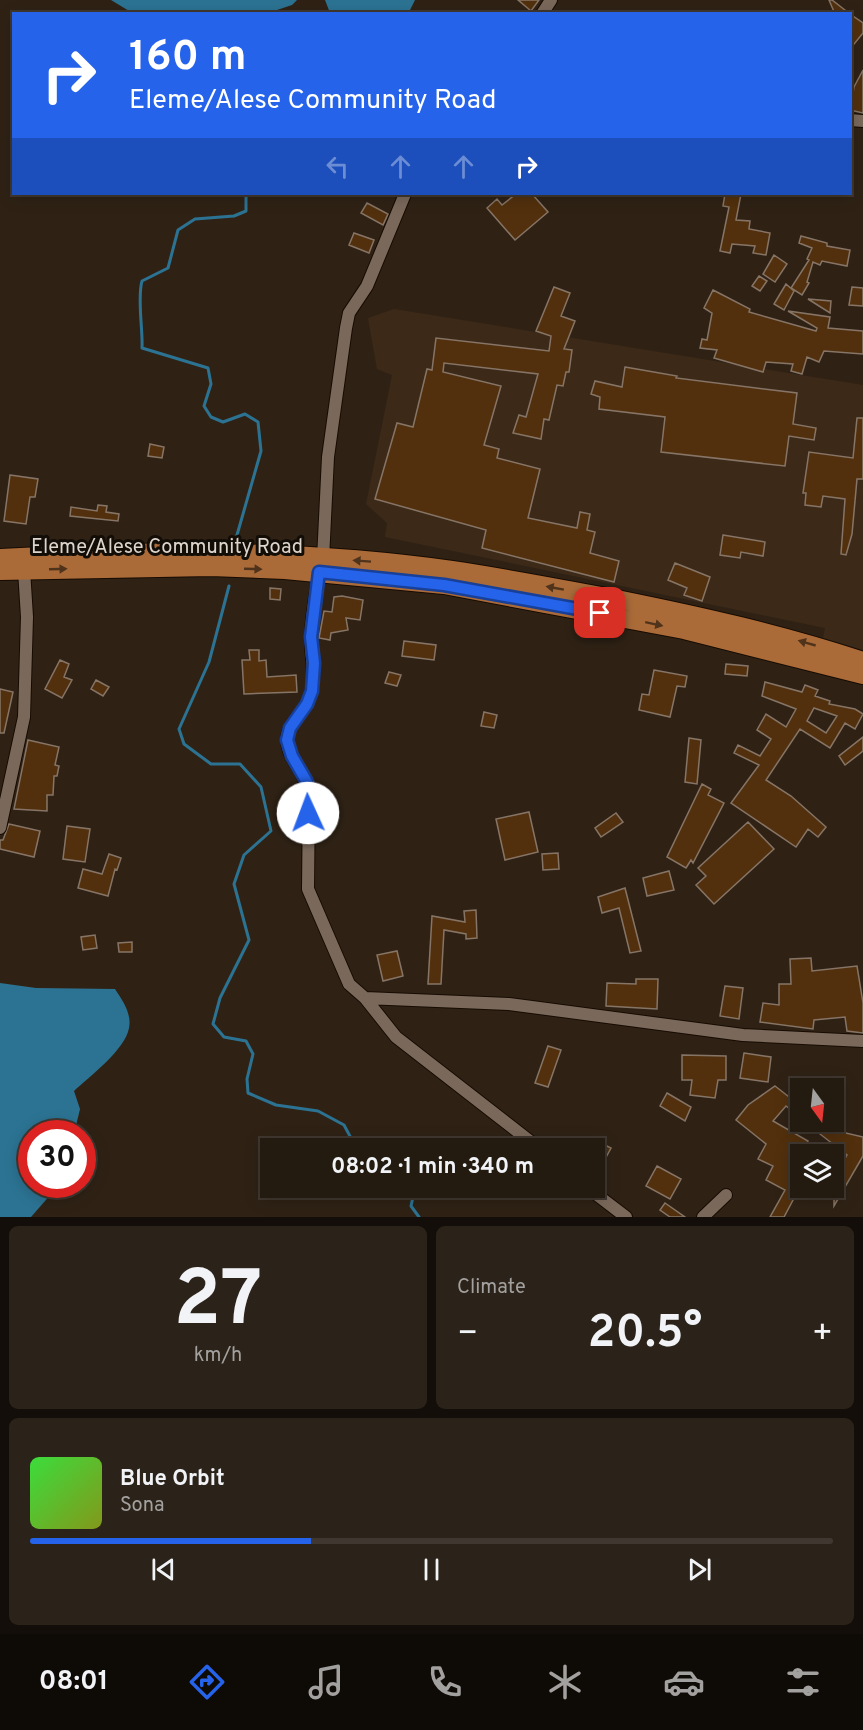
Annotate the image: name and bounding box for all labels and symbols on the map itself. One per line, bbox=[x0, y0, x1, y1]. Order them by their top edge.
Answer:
street label: Eleme/Alese Community Road bbox=[31, 535, 303, 561]
one-way arrow bbox=[353, 557, 372, 566]
one-way arrow bbox=[49, 564, 68, 574]
one-way arrow bbox=[244, 564, 263, 573]
one-way arrow bbox=[546, 583, 565, 592]
pin bbox=[574, 587, 625, 638]
one-way arrow bbox=[645, 620, 664, 629]
one-way arrow bbox=[798, 638, 816, 647]
position arrow bbox=[276, 781, 340, 845]
north arrow bbox=[790, 1078, 844, 1132]
speed limit sign: 30 bbox=[18, 1120, 96, 1198]

